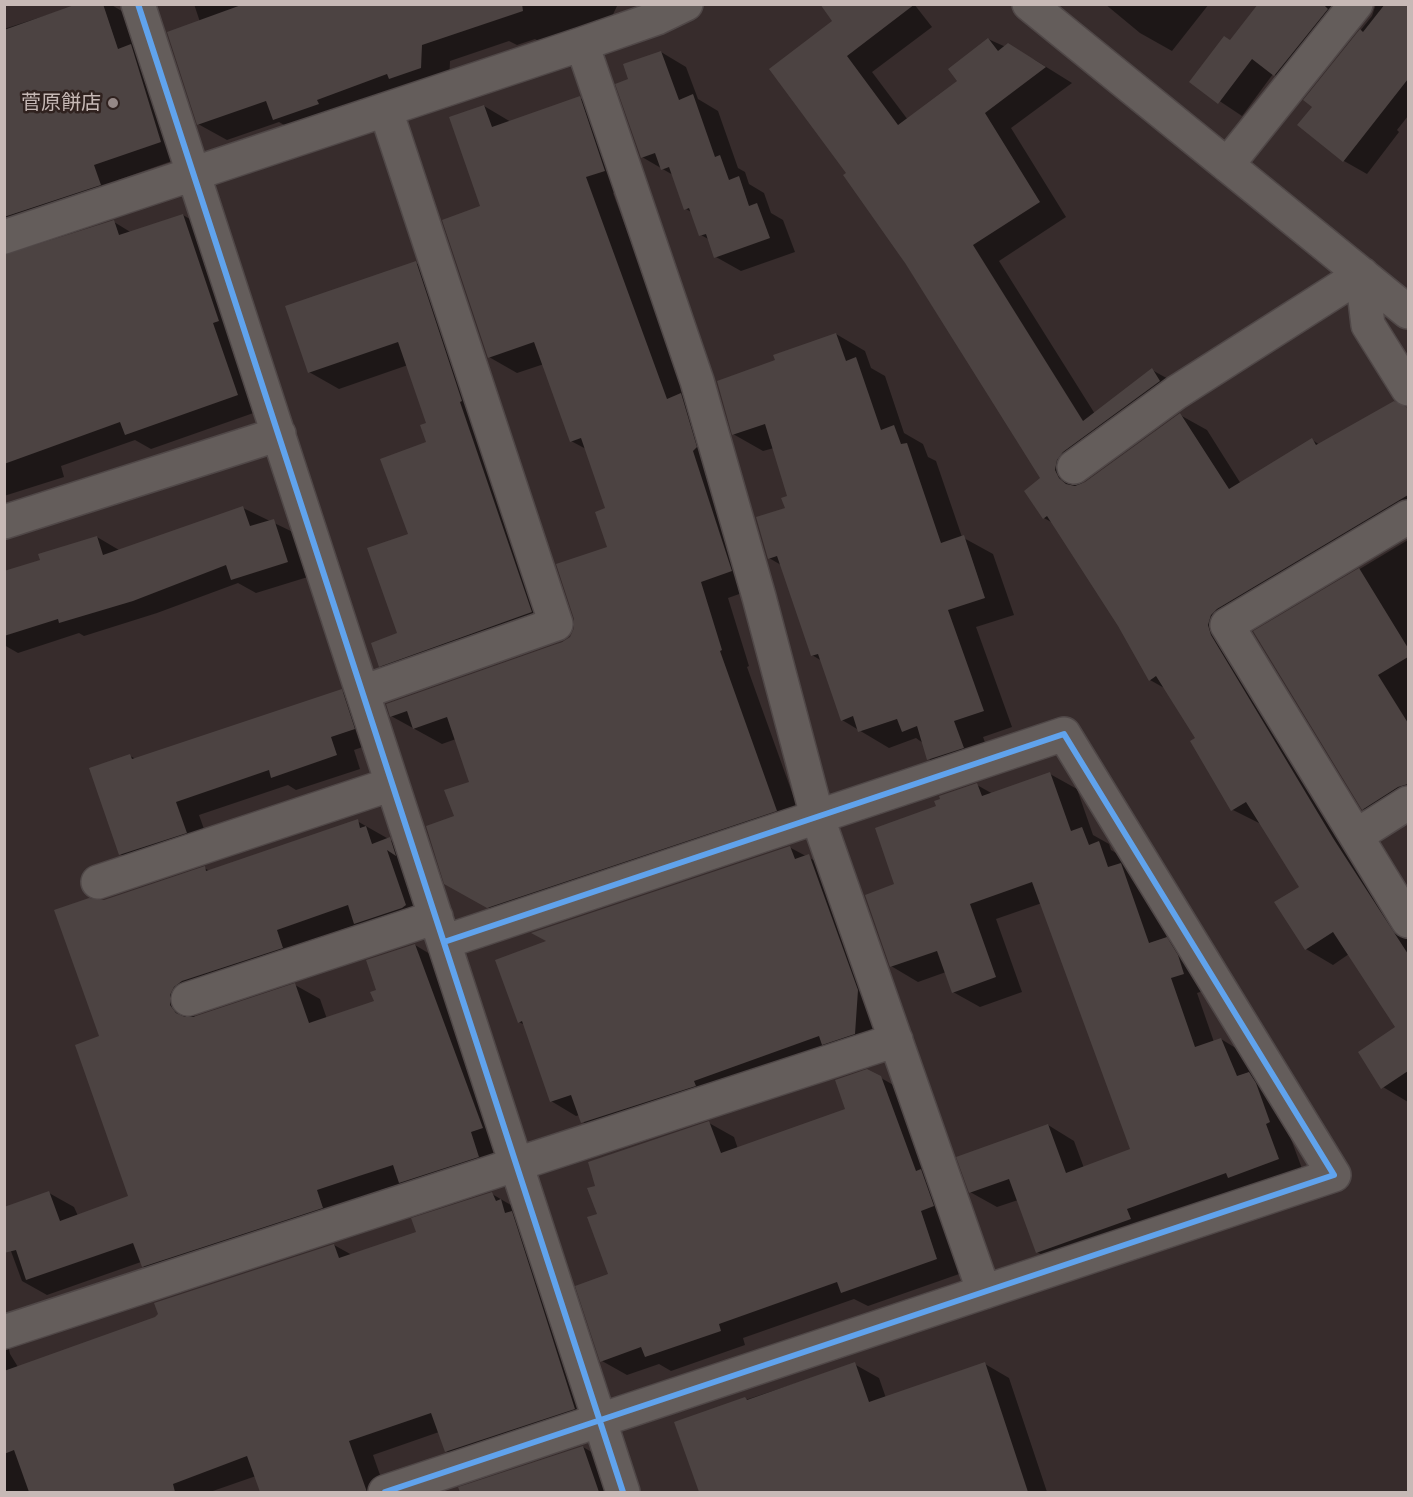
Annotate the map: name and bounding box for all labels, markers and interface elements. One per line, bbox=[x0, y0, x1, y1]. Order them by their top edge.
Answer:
place label: 菅原餅店 bbox=[21, 91, 101, 115]
marker: 菅原餅店 bbox=[106, 96, 120, 110]

